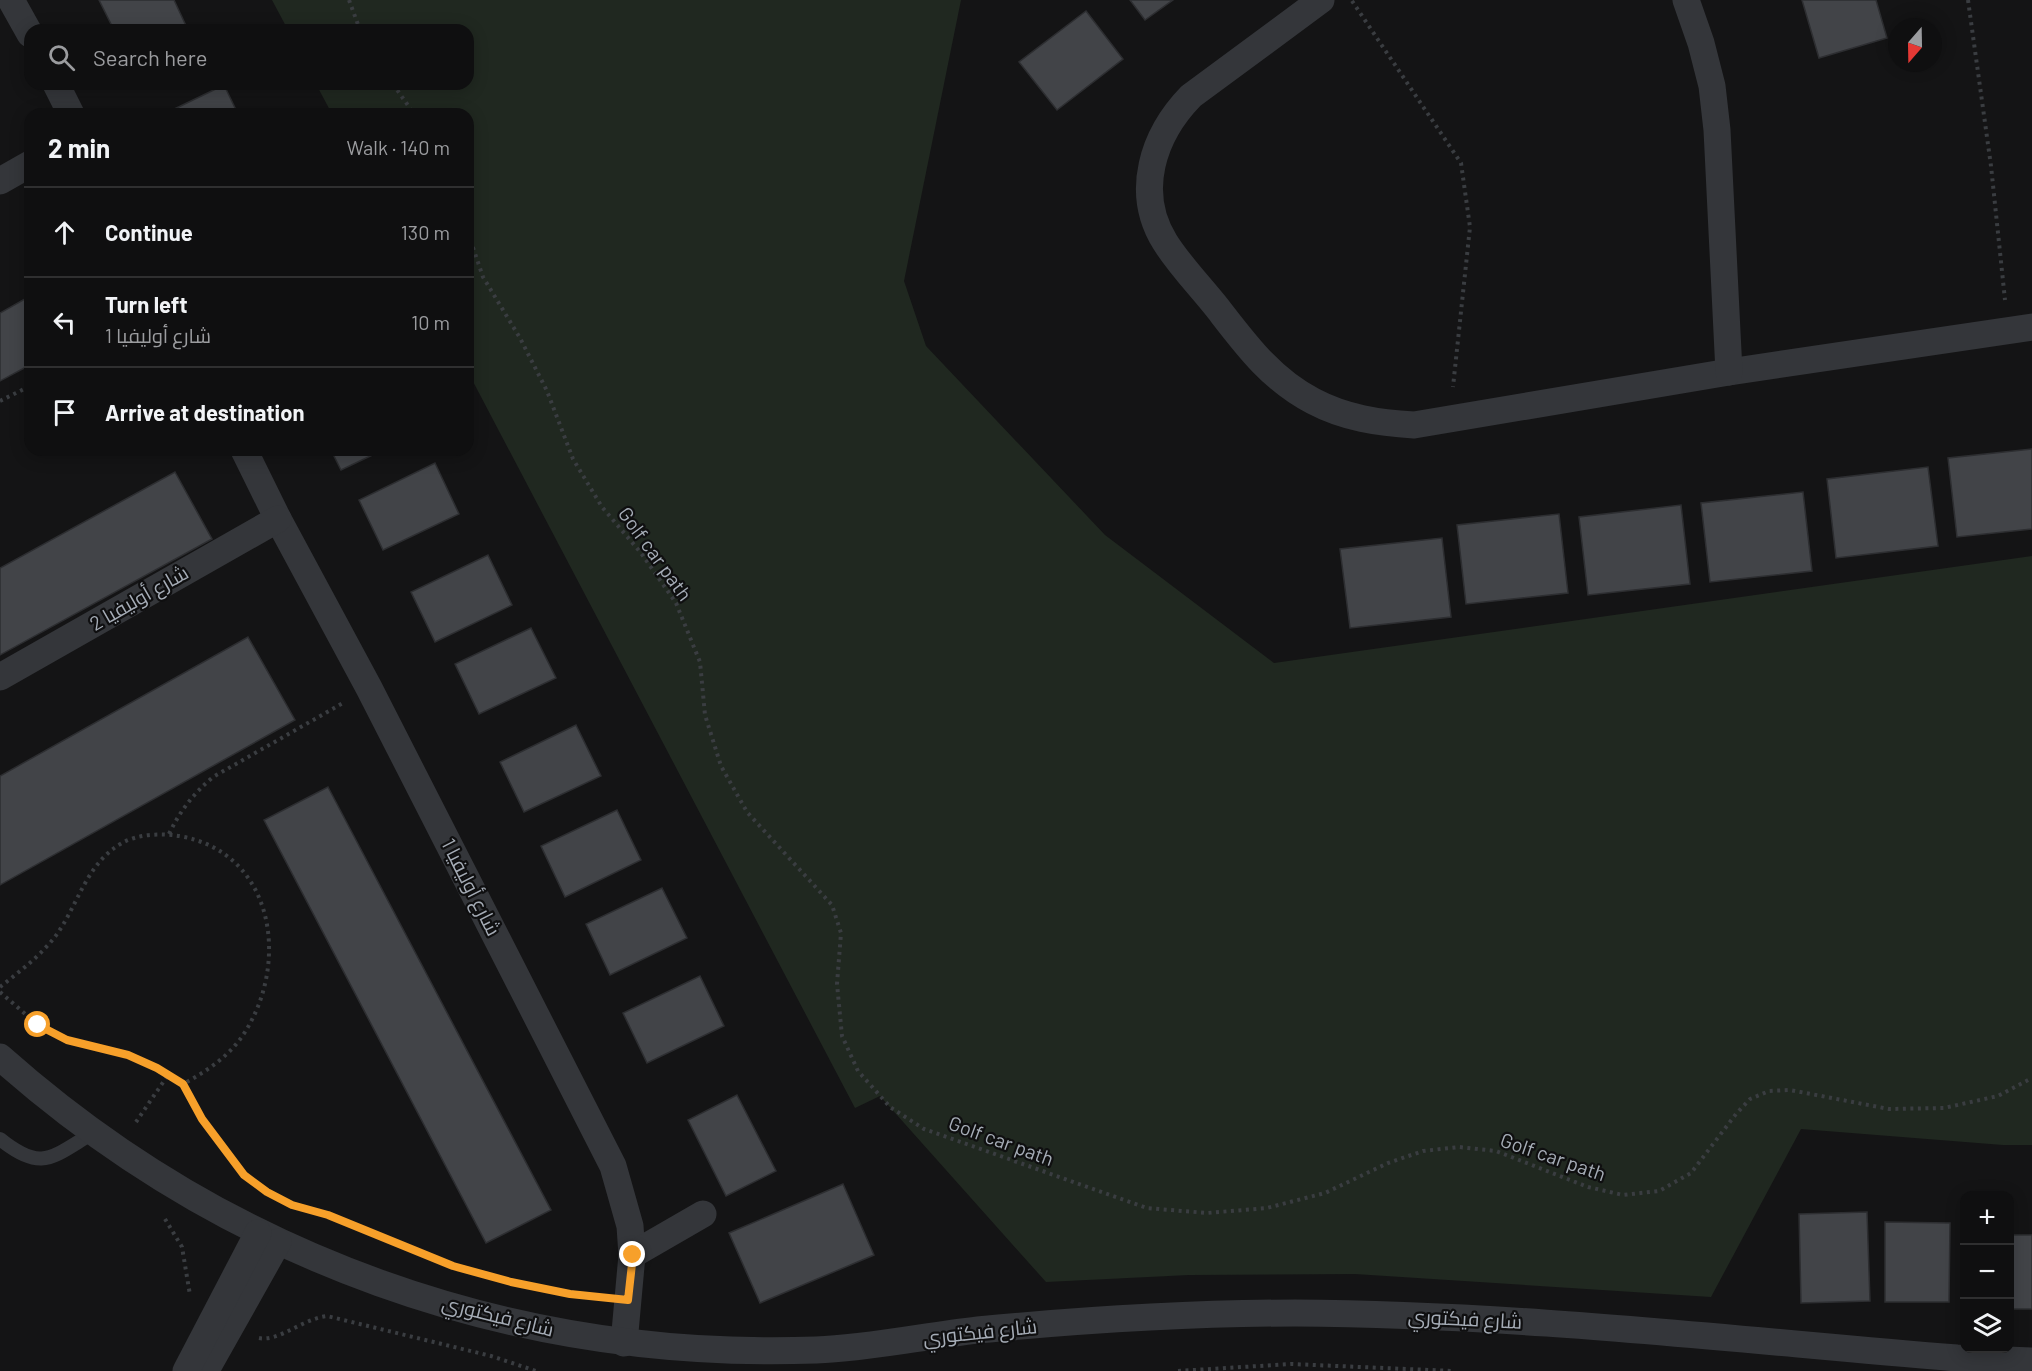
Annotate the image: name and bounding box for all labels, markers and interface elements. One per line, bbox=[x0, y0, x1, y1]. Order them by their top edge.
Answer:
north arrow bbox=[1888, 18, 1942, 72]
search box bbox=[24, 24, 474, 90]
icon: search bbox=[45, 41, 78, 74]
text: Search here bbox=[93, 44, 207, 70]
text: 2 min bbox=[48, 132, 110, 163]
text: Walk · 140 m bbox=[346, 135, 450, 159]
icon: ahead bbox=[48, 216, 81, 249]
text: Continue bbox=[105, 219, 193, 245]
text: 130 m bbox=[401, 220, 450, 244]
text: Turn left bbox=[105, 291, 188, 317]
icon: left bbox=[48, 306, 81, 339]
text: 10 m bbox=[411, 310, 450, 334]
text: شارع أوليفيا 1 bbox=[105, 323, 211, 347]
icon: arrive bbox=[48, 396, 81, 429]
text: Arrive at destination bbox=[105, 399, 304, 425]
street label: Golf car path bbox=[614, 502, 698, 605]
street label: شارع أوليفيا 2 bbox=[85, 559, 194, 638]
street label: شارع أوليفيا 1 bbox=[434, 834, 507, 941]
route start bbox=[24, 1011, 50, 1037]
street label: Golf car path bbox=[946, 1110, 1057, 1170]
street label: Golf car path bbox=[1497, 1127, 1609, 1185]
map controls bbox=[1960, 1191, 2014, 1353]
button: + bbox=[1960, 1191, 2014, 1245]
route end bbox=[619, 1241, 645, 1267]
button: − bbox=[1960, 1245, 2014, 1299]
street label: شارع فيكتوري bbox=[439, 1290, 557, 1345]
button: layers bbox=[1960, 1299, 2014, 1353]
street label: شارع فيكتوري bbox=[1407, 1303, 1523, 1338]
street label: شارع فيكتوري bbox=[922, 1313, 1039, 1354]

